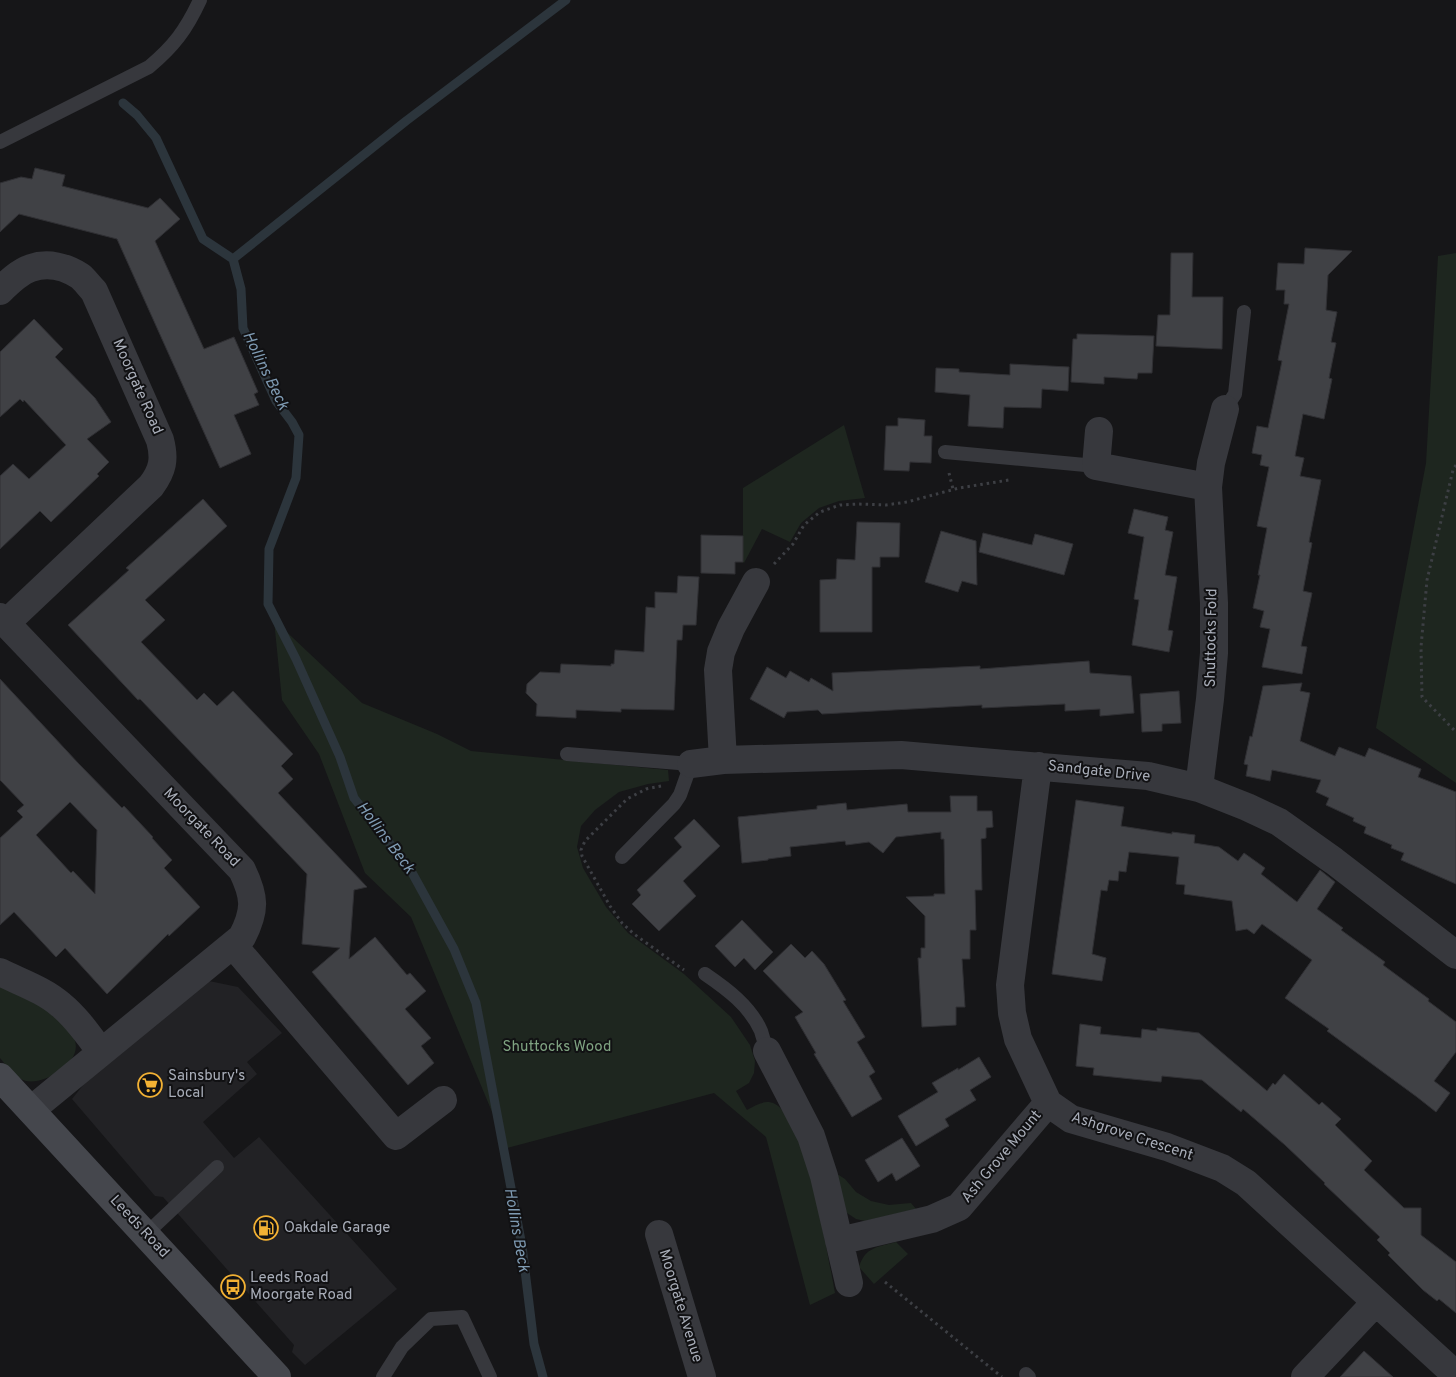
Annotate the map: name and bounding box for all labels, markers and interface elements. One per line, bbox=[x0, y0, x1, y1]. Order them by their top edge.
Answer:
water label: Hollins Beck bbox=[237, 328, 293, 414]
street label: Moorgate Road bbox=[107, 336, 167, 438]
street label: Shuttocks Fold bbox=[1202, 588, 1222, 688]
street label: Sandgate Drive bbox=[1047, 757, 1151, 787]
street label: Moorgate Road bbox=[159, 785, 243, 871]
water label: Hollins Beck bbox=[351, 798, 419, 879]
park label: Shuttocks Wood bbox=[503, 1038, 611, 1057]
place label: Sainsbury's Local bbox=[168, 1067, 245, 1103]
supermarket icon: Sainsbury's Local bbox=[137, 1072, 163, 1098]
street label: Ash Grove Mount bbox=[958, 1107, 1046, 1207]
street label: Ashgrove Crescent bbox=[1069, 1108, 1195, 1166]
water label: Hollins Beck bbox=[499, 1186, 533, 1275]
street label: Leeds Road bbox=[105, 1192, 173, 1262]
fuel station icon: Oakdale Garage bbox=[253, 1215, 279, 1241]
place label: Oakdale Garage bbox=[284, 1219, 390, 1238]
street label: Moorgate Avenue bbox=[654, 1247, 706, 1365]
place label: Leeds Road Moorgate Road bbox=[250, 1269, 353, 1305]
bus stop icon: Leeds Road Moorgate Road bbox=[220, 1274, 246, 1300]

